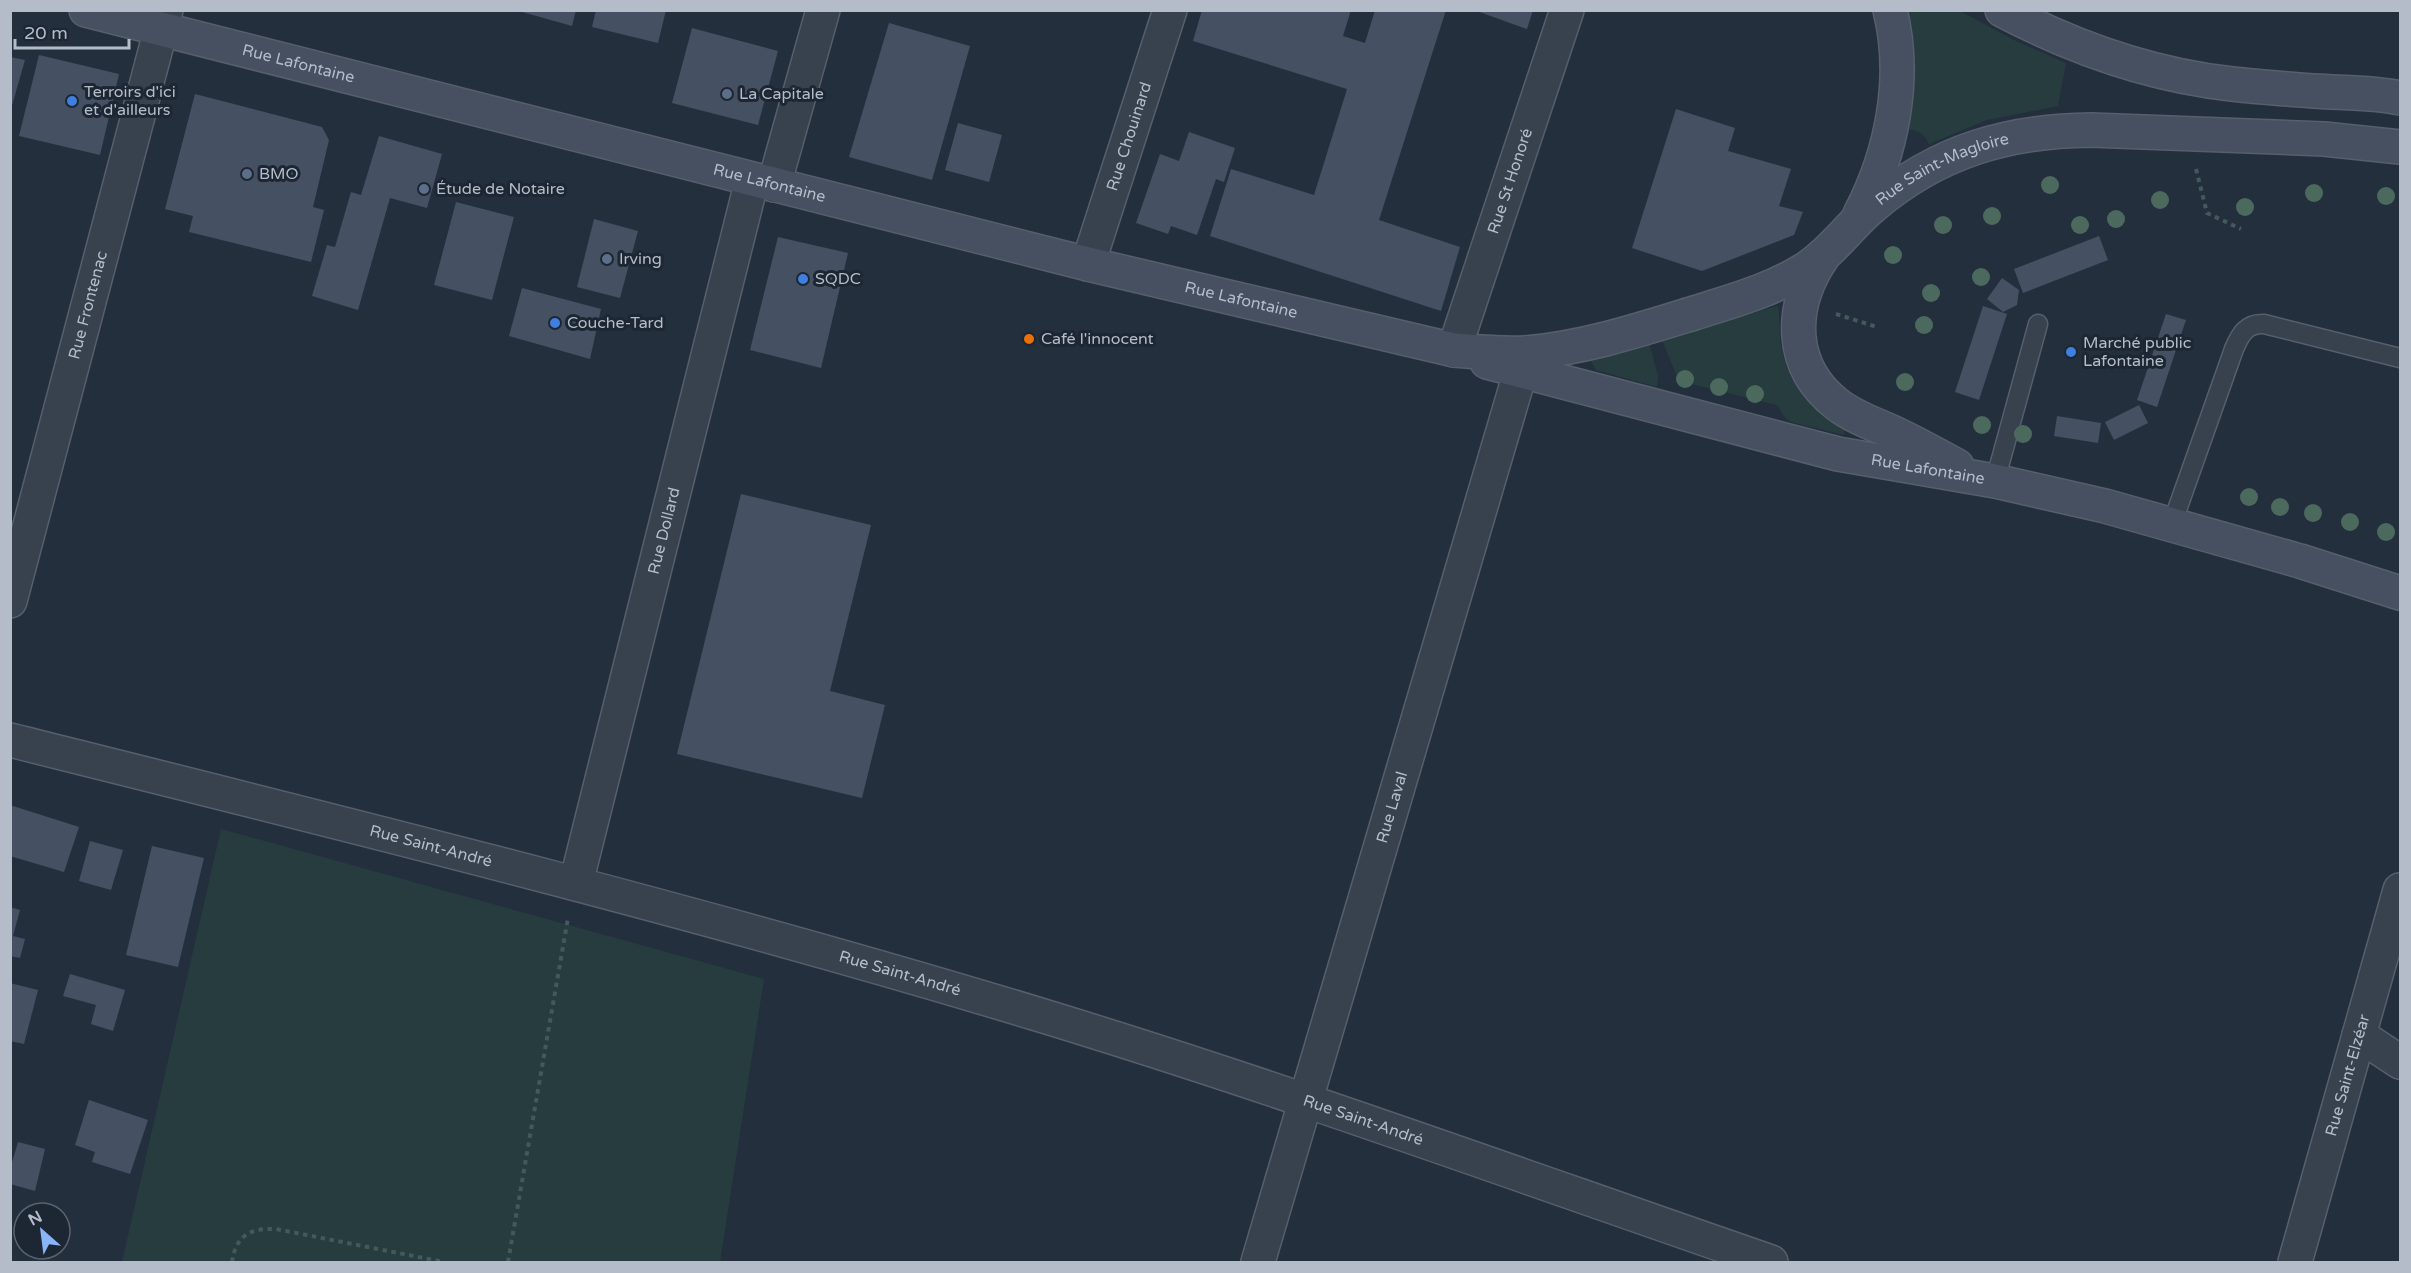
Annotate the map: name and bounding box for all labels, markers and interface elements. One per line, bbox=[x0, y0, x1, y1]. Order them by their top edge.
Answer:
scale bar bbox=[15, 12, 129, 50]
text: 20 m bbox=[24, 22, 68, 44]
street label: Rue Lafontaine bbox=[240, 40, 357, 88]
street label: Rue Chouinard bbox=[1102, 79, 1156, 194]
place label: Terroirs d'ici et d'ailleurs bbox=[84, 82, 176, 120]
place label: La Capitale bbox=[739, 84, 824, 104]
marker: La Capitale bbox=[720, 87, 734, 101]
marker: Terroirs d'ici et d'ailleurs bbox=[65, 94, 79, 108]
street label: Rue St Honoré bbox=[1483, 126, 1537, 237]
street label: Rue Saint-Magloire bbox=[1872, 129, 2011, 210]
street label: Rue Lafontaine bbox=[711, 159, 828, 207]
place label: BMO bbox=[259, 164, 299, 184]
marker: BMO bbox=[240, 167, 254, 181]
place label: Étude de Notaire bbox=[436, 179, 565, 199]
marker: Étude de Notaire bbox=[417, 182, 431, 196]
street label: Rue Frontenac bbox=[64, 249, 112, 361]
place label: Irving bbox=[619, 249, 662, 269]
marker: Irving bbox=[600, 252, 614, 266]
place label: SQDC bbox=[815, 269, 861, 289]
marker: SQDC bbox=[796, 272, 810, 286]
street label: Rue Lafontaine bbox=[1183, 277, 1300, 323]
place label: Couche-Tard bbox=[567, 313, 664, 333]
marker: Couche-Tard bbox=[548, 316, 562, 330]
place label: Café l'innocent bbox=[1041, 329, 1154, 349]
marker: Café l'innocent bbox=[1022, 332, 1036, 346]
place label: Marché public Lafontaine bbox=[2083, 333, 2191, 371]
marker: Marché public Lafontaine bbox=[2064, 345, 2078, 359]
street label: Rue Lafontaine bbox=[1869, 450, 1986, 489]
street label: Rue Dollard bbox=[644, 485, 685, 576]
street label: Rue Laval bbox=[1372, 769, 1412, 846]
street label: Rue Saint-André bbox=[367, 821, 494, 872]
street label: Rue Saint-André bbox=[837, 946, 963, 1001]
street label: Rue Saint-Elzéar bbox=[2321, 1011, 2375, 1139]
street label: Rue Saint-André bbox=[1300, 1090, 1426, 1150]
north arrow bbox=[12, 1201, 72, 1261]
text: N bbox=[25, 1207, 46, 1230]

